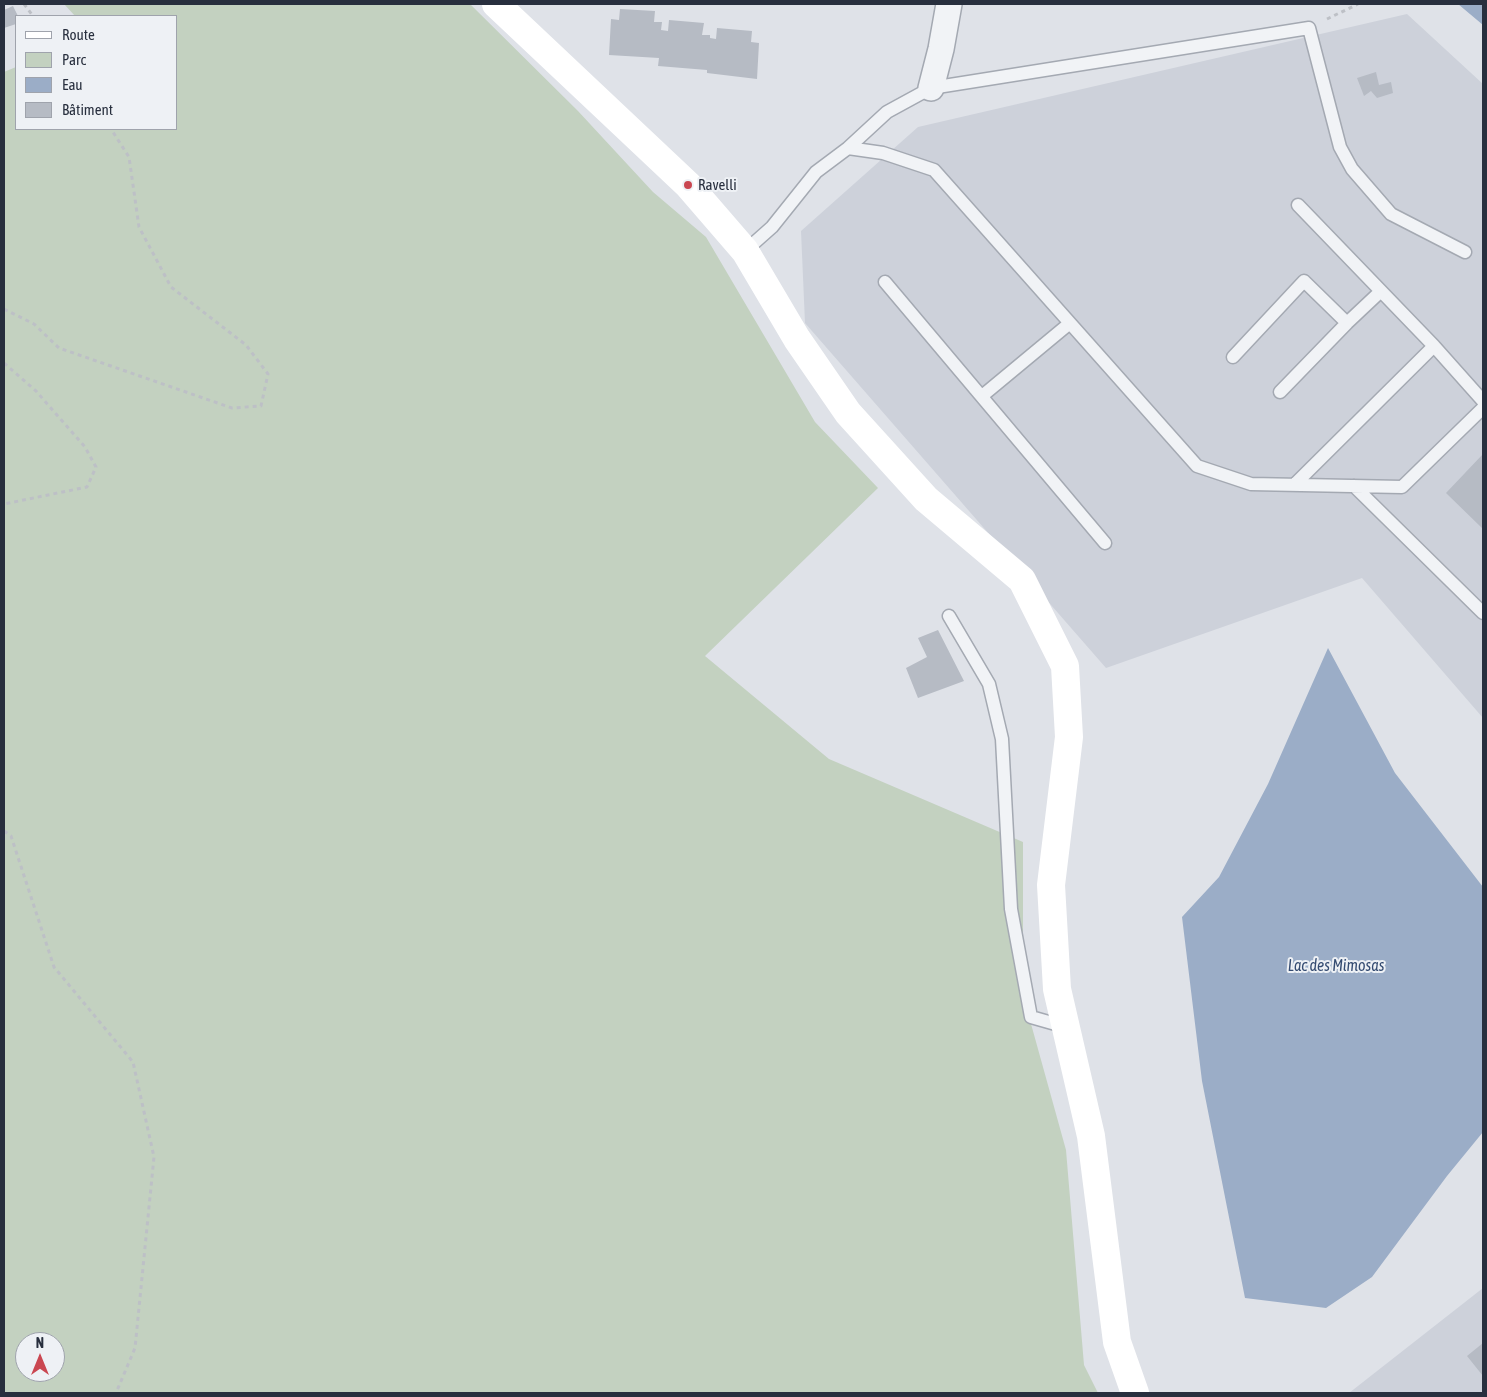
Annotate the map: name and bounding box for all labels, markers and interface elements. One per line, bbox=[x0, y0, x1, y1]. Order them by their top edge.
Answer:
legend bbox=[15, 15, 178, 130]
text: Route bbox=[62, 26, 95, 43]
text: Parc bbox=[62, 51, 86, 68]
text: Eau bbox=[62, 76, 83, 93]
text: Bâtiment bbox=[62, 101, 113, 118]
place label: Ravelli bbox=[698, 176, 737, 194]
marker: Ravelli bbox=[682, 179, 694, 191]
water label: Lac des Mimosas bbox=[1288, 956, 1384, 976]
north arrow bbox=[15, 1332, 65, 1382]
text: N bbox=[36, 1335, 44, 1351]

